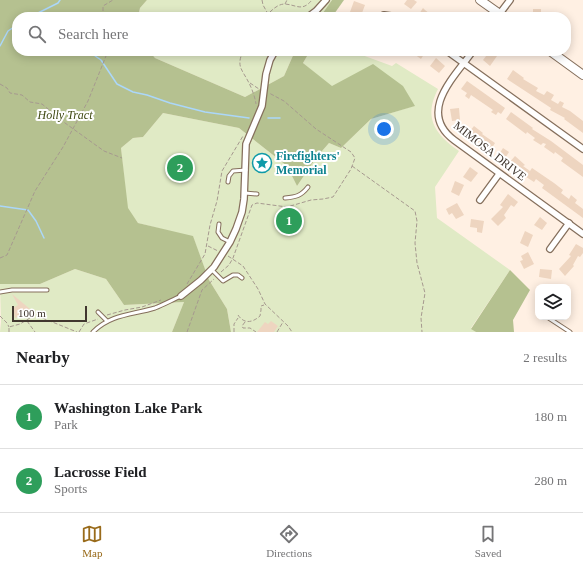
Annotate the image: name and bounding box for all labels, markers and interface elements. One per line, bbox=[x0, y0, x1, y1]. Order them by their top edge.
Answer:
search box bbox=[12, 12, 571, 56]
icon: search bbox=[26, 23, 48, 45]
text: Search here bbox=[58, 26, 128, 42]
park label: Holly Tract bbox=[36, 108, 93, 122]
street label: MIMOSA DRIVE bbox=[451, 118, 529, 184]
your location bbox=[374, 119, 394, 139]
place label: Firefighters' Memorial bbox=[276, 149, 340, 177]
place icon: Firefighters' Memorial bbox=[251, 152, 273, 174]
pin: 2 bbox=[167, 153, 193, 183]
pin: 1 bbox=[276, 206, 302, 236]
map controls bbox=[535, 284, 571, 320]
button: layers bbox=[535, 284, 571, 320]
scale bar bbox=[12, 304, 87, 323]
text: 100 m bbox=[18, 307, 46, 319]
text: Nearby bbox=[16, 348, 70, 367]
text: 2 results bbox=[523, 350, 567, 365]
text: Washington Lake Park bbox=[54, 400, 202, 416]
text: 1 bbox=[26, 409, 32, 424]
text: 180 m bbox=[534, 409, 567, 424]
text: Park bbox=[54, 417, 78, 432]
text: Lacrosse Field bbox=[54, 464, 147, 480]
text: 2 bbox=[26, 473, 32, 488]
text: 280 m bbox=[534, 473, 567, 488]
text: Sports bbox=[54, 481, 87, 496]
tab: Map bbox=[81, 523, 103, 559]
tab: Directions bbox=[266, 523, 312, 559]
tab: Saved bbox=[475, 523, 502, 559]

